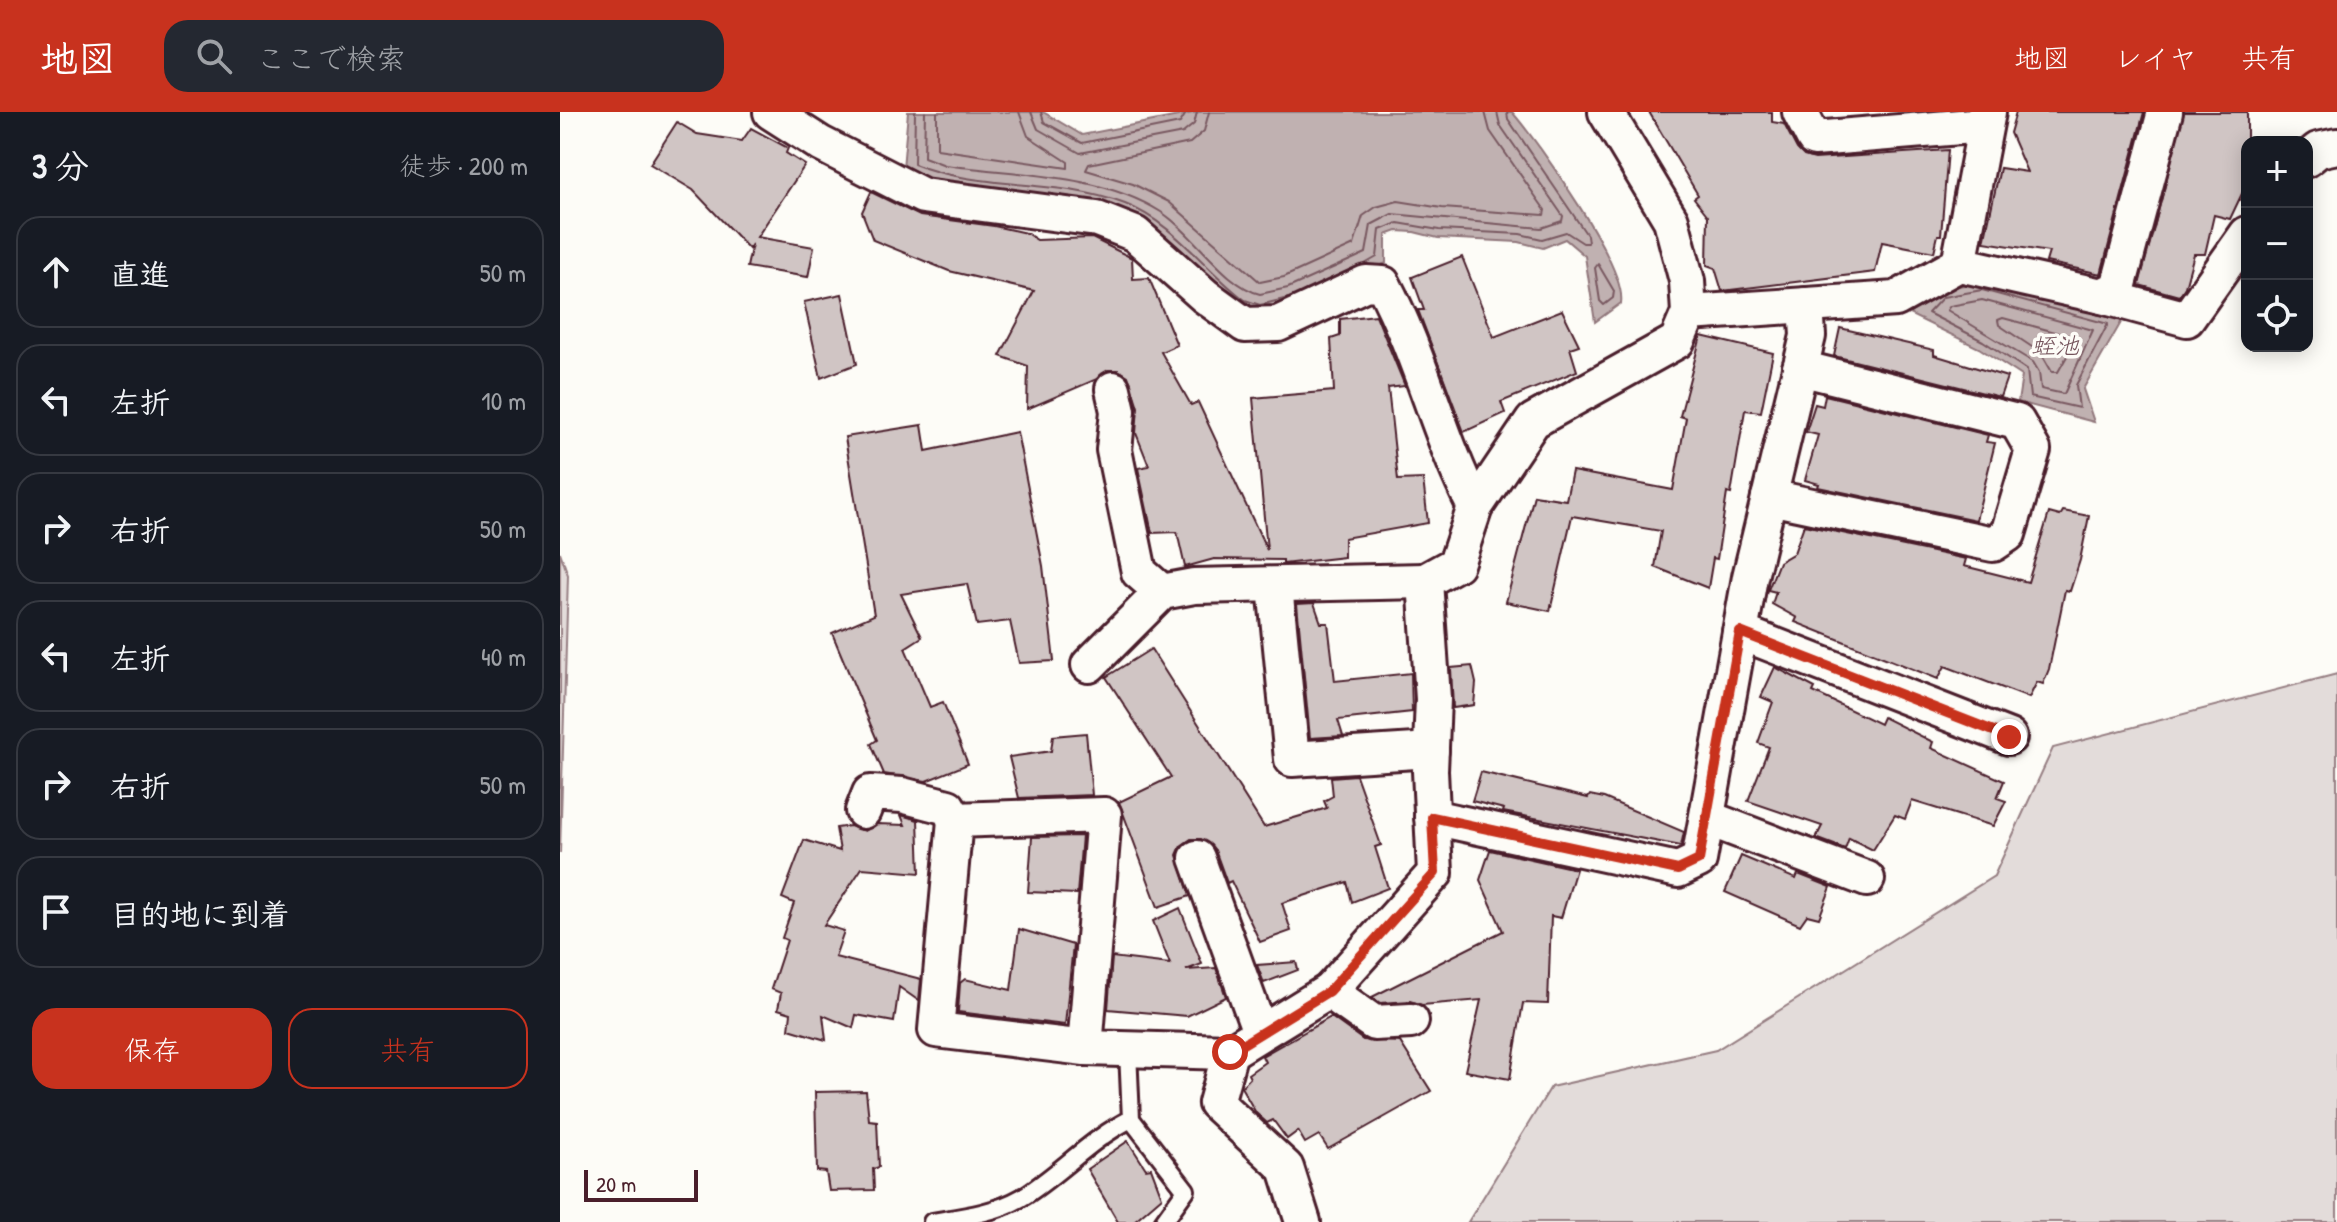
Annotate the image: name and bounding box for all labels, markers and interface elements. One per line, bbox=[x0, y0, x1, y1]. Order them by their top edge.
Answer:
search box bbox=[164, 20, 724, 92]
text: 地図 bbox=[40, 32, 116, 84]
icon: search bbox=[192, 34, 236, 78]
text: ここで検索 bbox=[256, 38, 406, 78]
text: 地図 bbox=[2014, 39, 2070, 77]
text: レイヤ bbox=[2114, 39, 2197, 77]
text: 共有 bbox=[2241, 39, 2297, 77]
map controls bbox=[2241, 136, 2313, 352]
button: + bbox=[2241, 136, 2313, 208]
text: 3 分 bbox=[32, 143, 89, 189]
text: 徒歩 · 200 m bbox=[400, 148, 528, 183]
button: − bbox=[2241, 208, 2313, 280]
icon: ahead bbox=[34, 250, 78, 294]
text: 直進 bbox=[110, 254, 170, 294]
text: 50 m bbox=[480, 255, 526, 290]
button: locate bbox=[2241, 280, 2313, 352]
water label: 蛭池 bbox=[2031, 329, 2080, 361]
icon: left bbox=[34, 378, 78, 422]
text: 左折 bbox=[110, 382, 170, 422]
text: 10 m bbox=[481, 383, 526, 418]
icon: right bbox=[34, 506, 78, 550]
text: 右折 bbox=[110, 510, 170, 550]
text: 50 m bbox=[480, 511, 526, 546]
icon: left bbox=[34, 634, 78, 678]
text: 左折 bbox=[110, 638, 170, 678]
text: 40 m bbox=[481, 639, 526, 674]
route end bbox=[1991, 719, 2027, 755]
icon: right bbox=[34, 762, 78, 806]
text: 右折 bbox=[110, 766, 170, 806]
text: 50 m bbox=[480, 767, 526, 802]
icon: arrive bbox=[34, 890, 78, 934]
text: 目的地に到着 bbox=[110, 894, 290, 934]
button: 保存 bbox=[32, 1008, 272, 1089]
button: 共有 bbox=[288, 1008, 528, 1089]
route start bbox=[1212, 1034, 1248, 1070]
scale bar bbox=[584, 1166, 698, 1202]
text: 20 m bbox=[596, 1169, 636, 1199]

